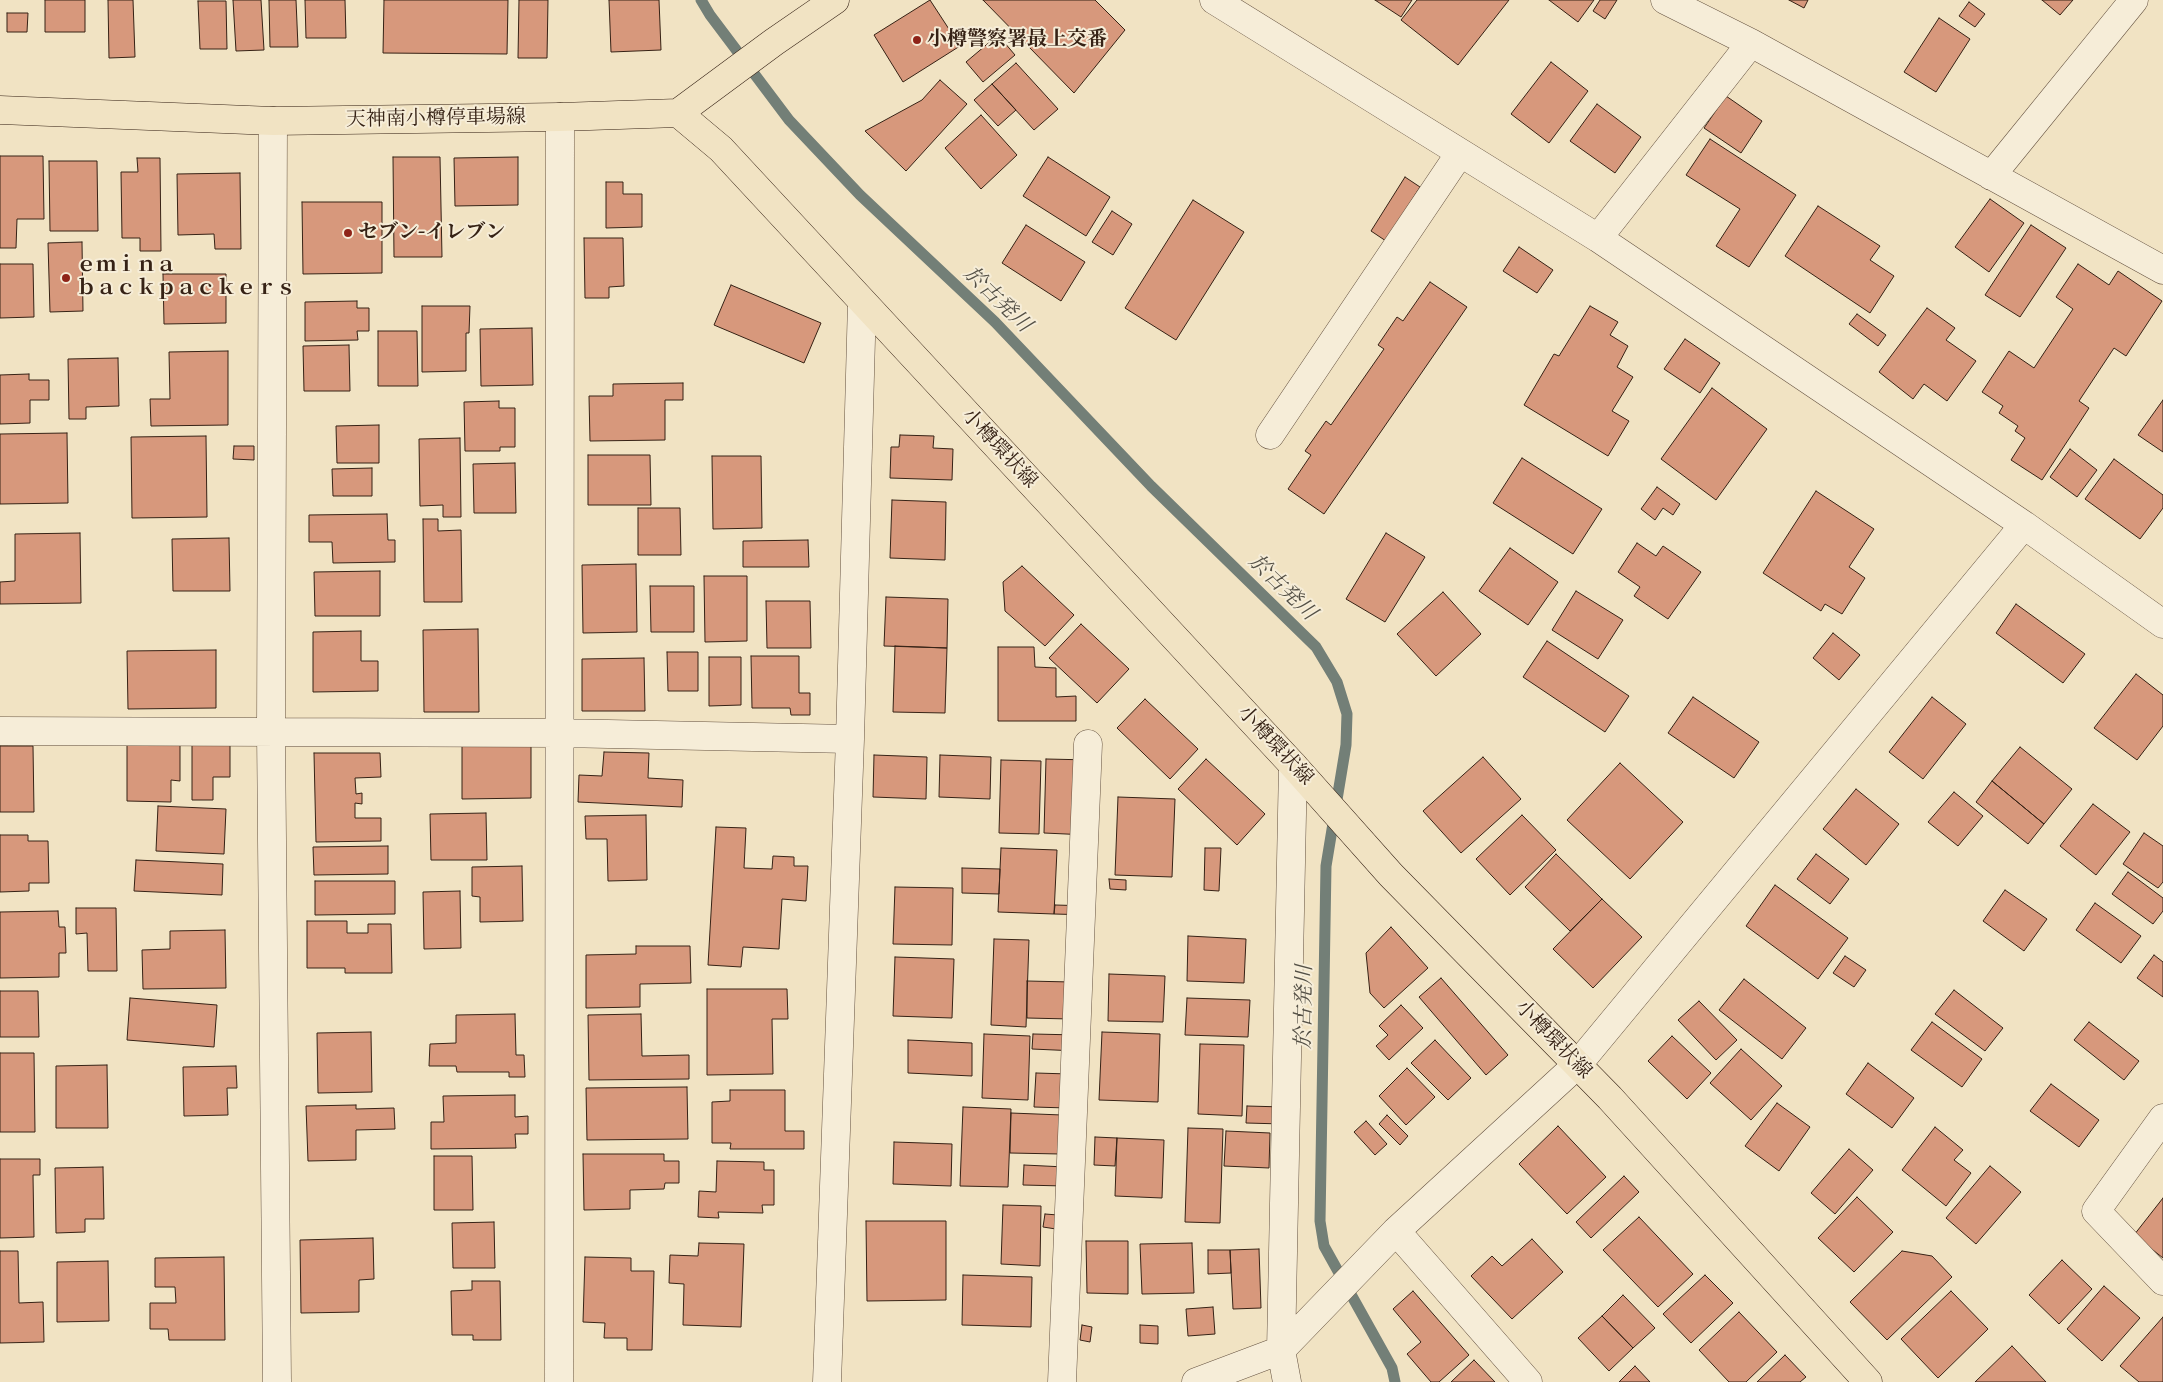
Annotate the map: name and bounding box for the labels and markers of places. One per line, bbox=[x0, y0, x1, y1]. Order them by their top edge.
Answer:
place label: 小樽警察署最上交番 bbox=[927, 28, 1107, 52]
marker: 小樽警察署最上交番 bbox=[911, 34, 923, 46]
place label: セブン-イレブン bbox=[358, 221, 505, 245]
marker: セブン-イレブン bbox=[342, 227, 354, 239]
place label: ｅｍｉｎａ ｂａｃｋｐａｃｋｅｒｓ bbox=[76, 254, 296, 301]
marker: ｅｍｉｎａ ｂａｃｋｐａｃｋｅｒｓ bbox=[60, 272, 72, 284]

